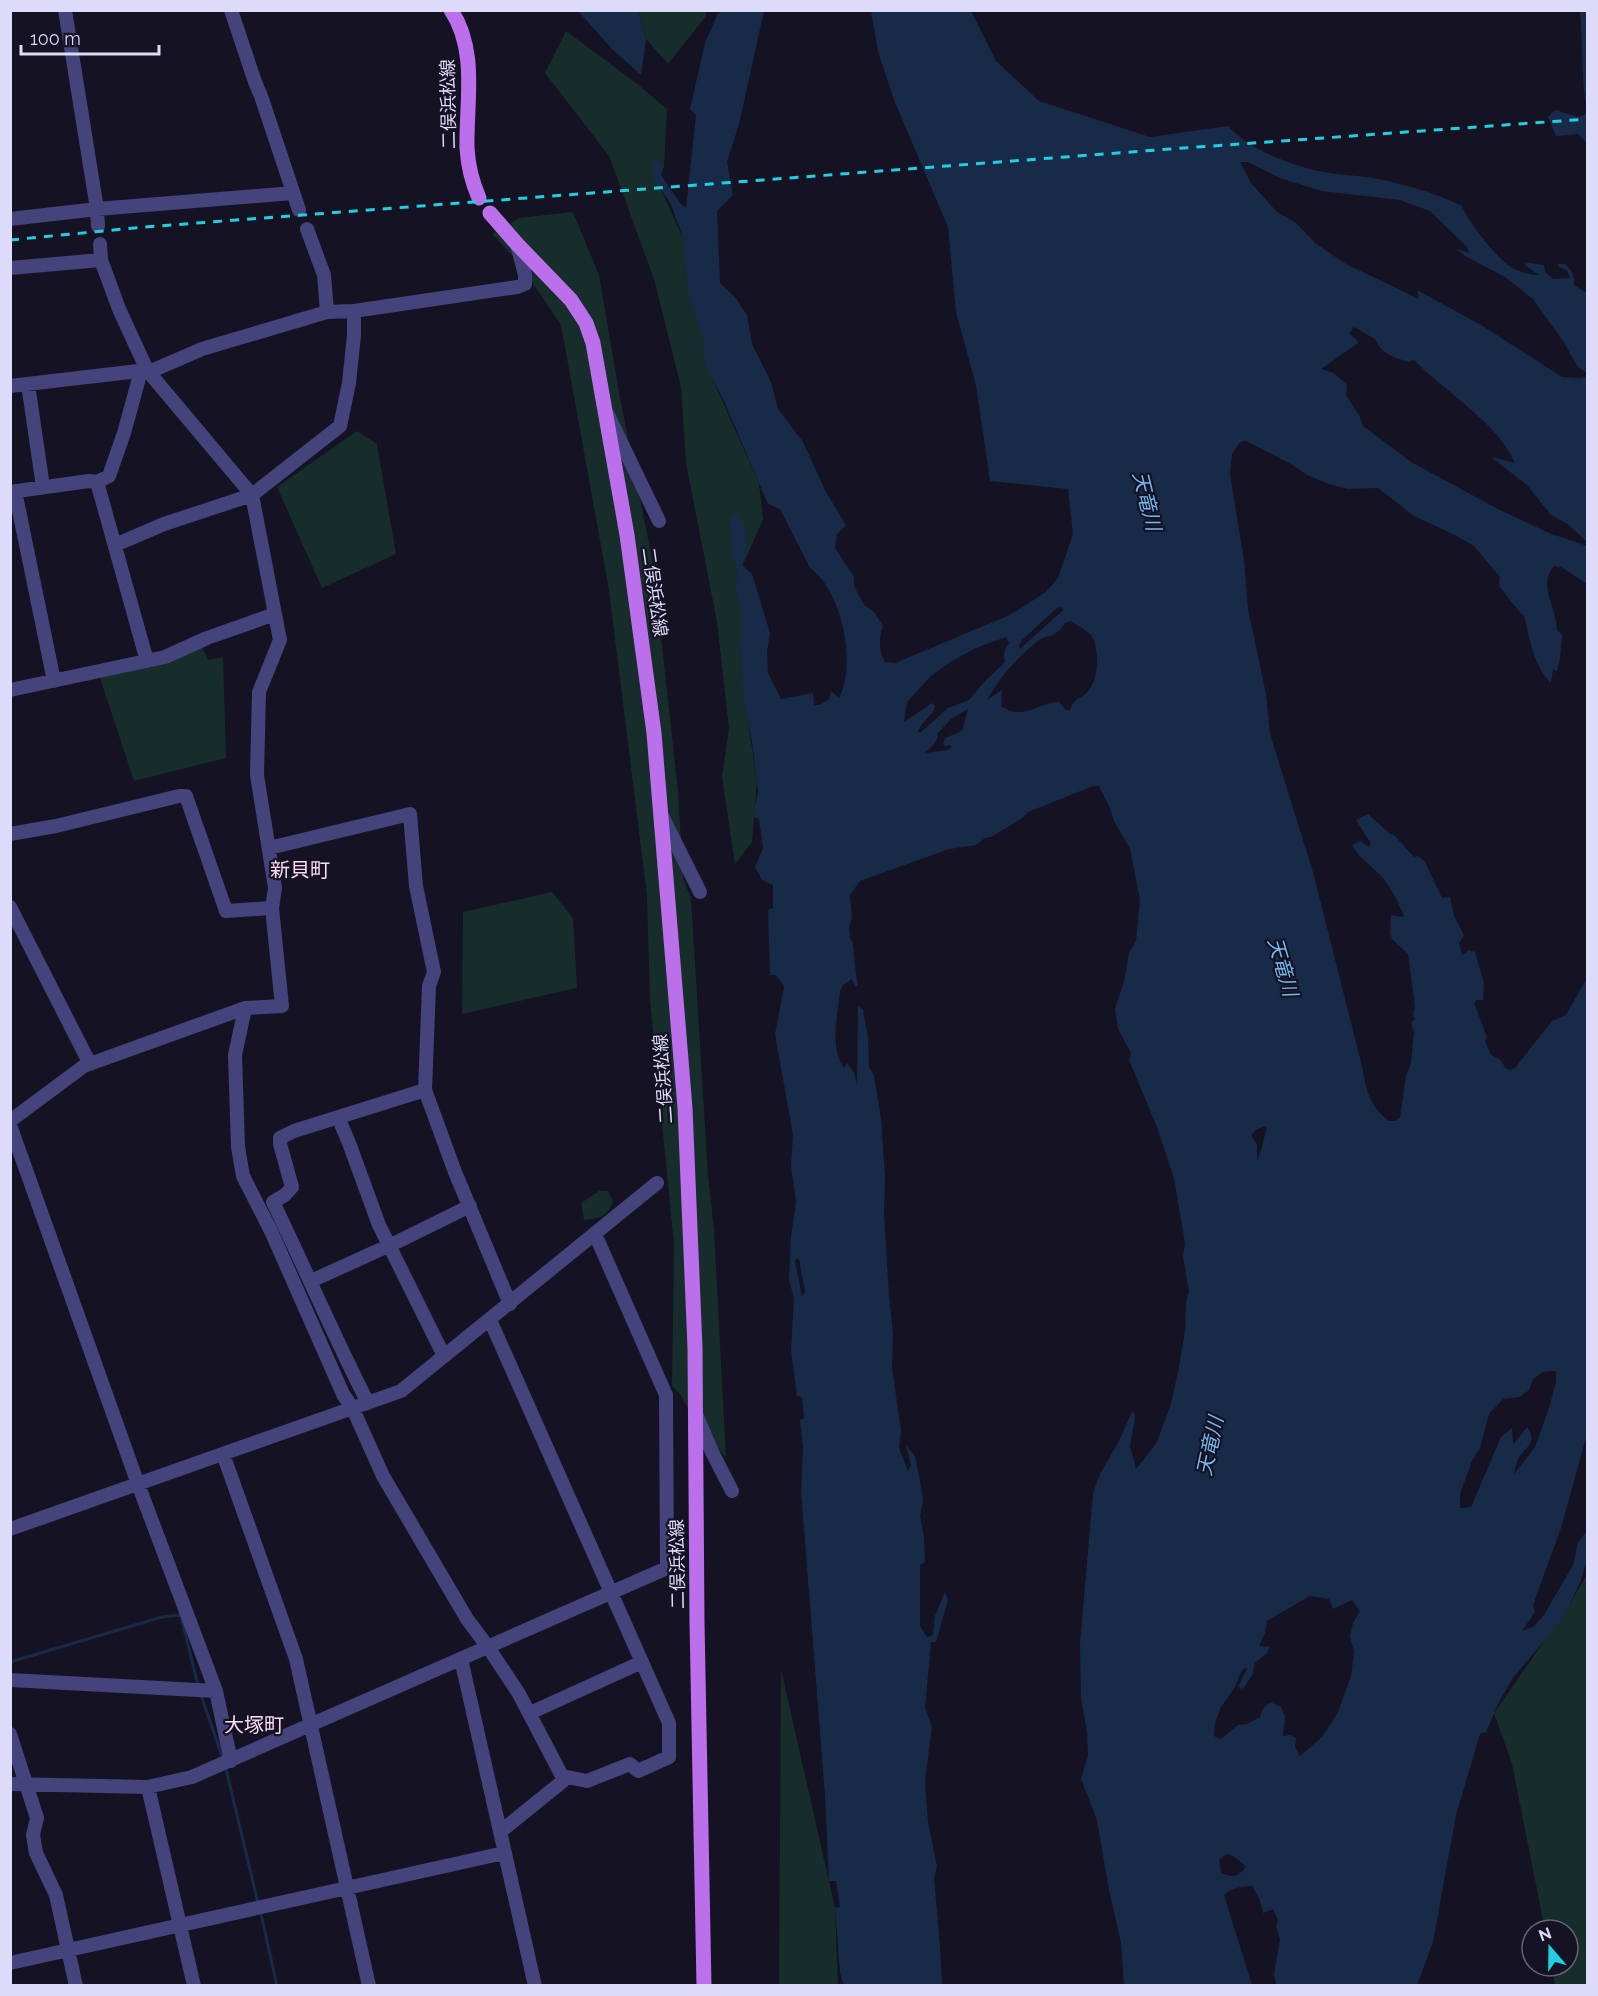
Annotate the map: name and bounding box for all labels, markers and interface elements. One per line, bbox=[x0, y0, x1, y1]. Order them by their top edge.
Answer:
scale bar bbox=[21, 18, 159, 56]
text: 100 m bbox=[30, 28, 81, 49]
street label: 二俣浜松線 bbox=[437, 59, 459, 149]
water label: 天竜川 bbox=[1128, 469, 1166, 535]
street label: 二俣浜松線 bbox=[638, 546, 672, 638]
district label: 新貝町 bbox=[270, 858, 330, 882]
water label: 天竜川 bbox=[1263, 935, 1303, 1001]
street label: 二俣浜松線 bbox=[649, 1033, 677, 1125]
water label: 天竜川 bbox=[1192, 1412, 1228, 1478]
street label: 二俣浜松線 bbox=[666, 1519, 688, 1609]
district label: 大塚町 bbox=[224, 1713, 284, 1737]
north arrow bbox=[1520, 1918, 1580, 1978]
text: N bbox=[1536, 1923, 1554, 1945]

